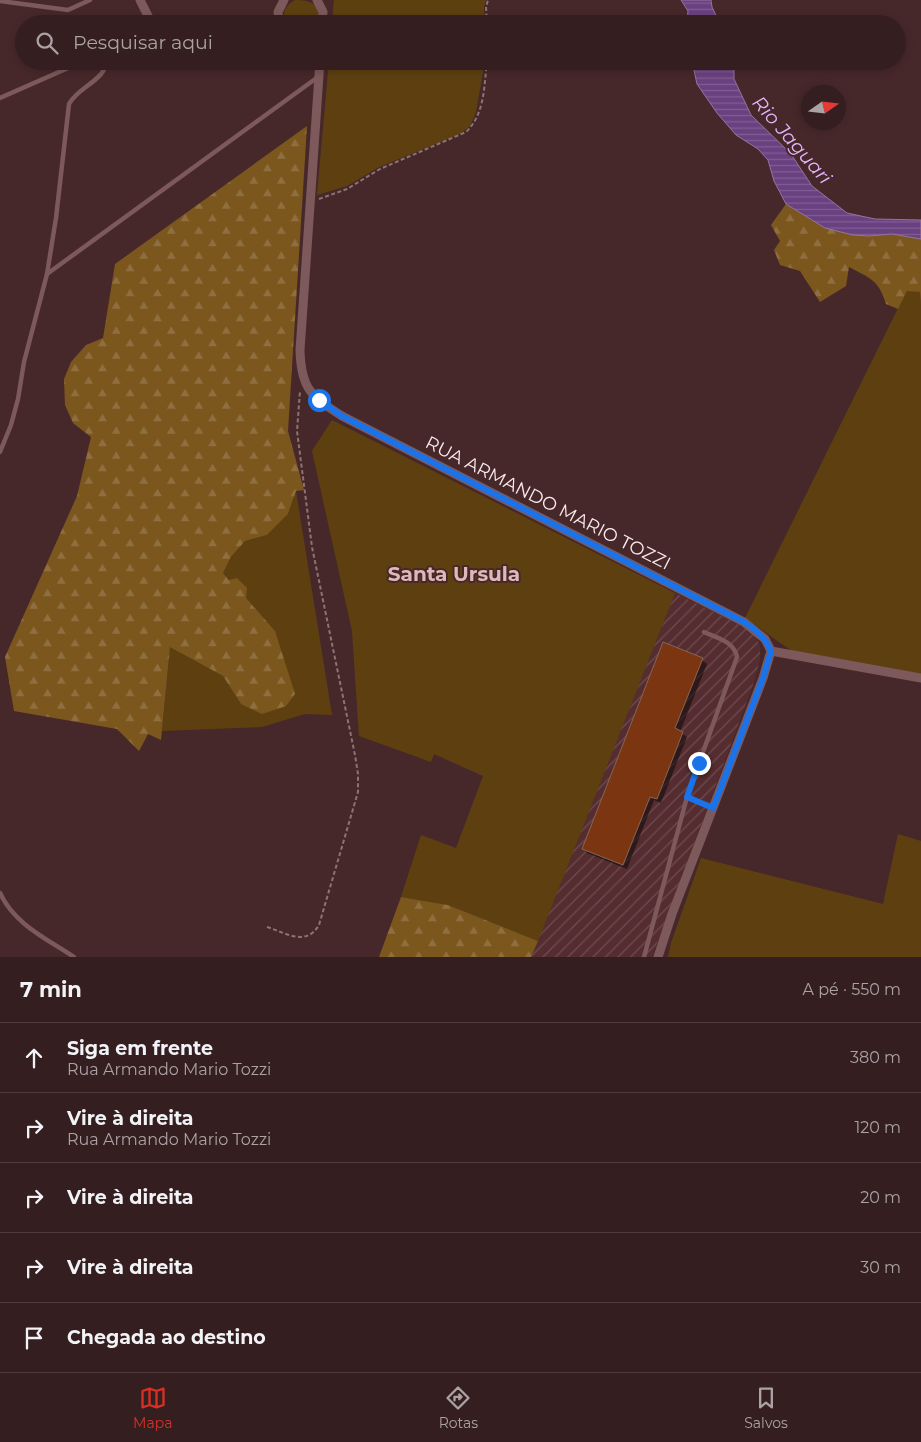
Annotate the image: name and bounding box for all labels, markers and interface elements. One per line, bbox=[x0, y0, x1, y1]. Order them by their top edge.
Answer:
search box bbox=[15, 15, 906, 70]
icon: search bbox=[33, 29, 61, 57]
text: Pesquisar aqui bbox=[73, 31, 213, 54]
north arrow bbox=[801, 85, 846, 130]
water label: Rio Jaguari bbox=[748, 91, 837, 189]
route start bbox=[308, 389, 331, 412]
street label: RUA ARMANDO MARIO TOZZI bbox=[422, 431, 674, 575]
district label: Santa Ursula bbox=[388, 562, 520, 586]
route end bbox=[688, 752, 711, 775]
text: 7 min bbox=[20, 977, 82, 1002]
text: A pé · 550 m bbox=[803, 980, 901, 999]
text: Siga em frente bbox=[67, 1037, 213, 1060]
icon: ahead bbox=[20, 1044, 48, 1072]
text: 380 m bbox=[850, 1048, 901, 1067]
text: Rua Armando Mario Tozzi bbox=[67, 1060, 271, 1079]
text: Vire à direita bbox=[67, 1107, 194, 1130]
icon: right bbox=[20, 1114, 48, 1142]
text: 120 m bbox=[854, 1118, 901, 1137]
text: Rua Armando Mario Tozzi bbox=[67, 1130, 271, 1149]
icon: right bbox=[20, 1184, 48, 1212]
text: Vire à direita bbox=[67, 1186, 194, 1209]
text: 20 m bbox=[860, 1188, 901, 1207]
icon: right bbox=[20, 1254, 48, 1282]
text: Vire à direita bbox=[67, 1256, 194, 1279]
text: 30 m bbox=[860, 1258, 901, 1277]
icon: arrive bbox=[20, 1324, 48, 1352]
text: Chegada ao destino bbox=[67, 1326, 266, 1349]
tab: Mapa bbox=[133, 1384, 172, 1432]
tab: Rotas bbox=[439, 1384, 478, 1432]
tab: Salvos bbox=[744, 1384, 788, 1432]

